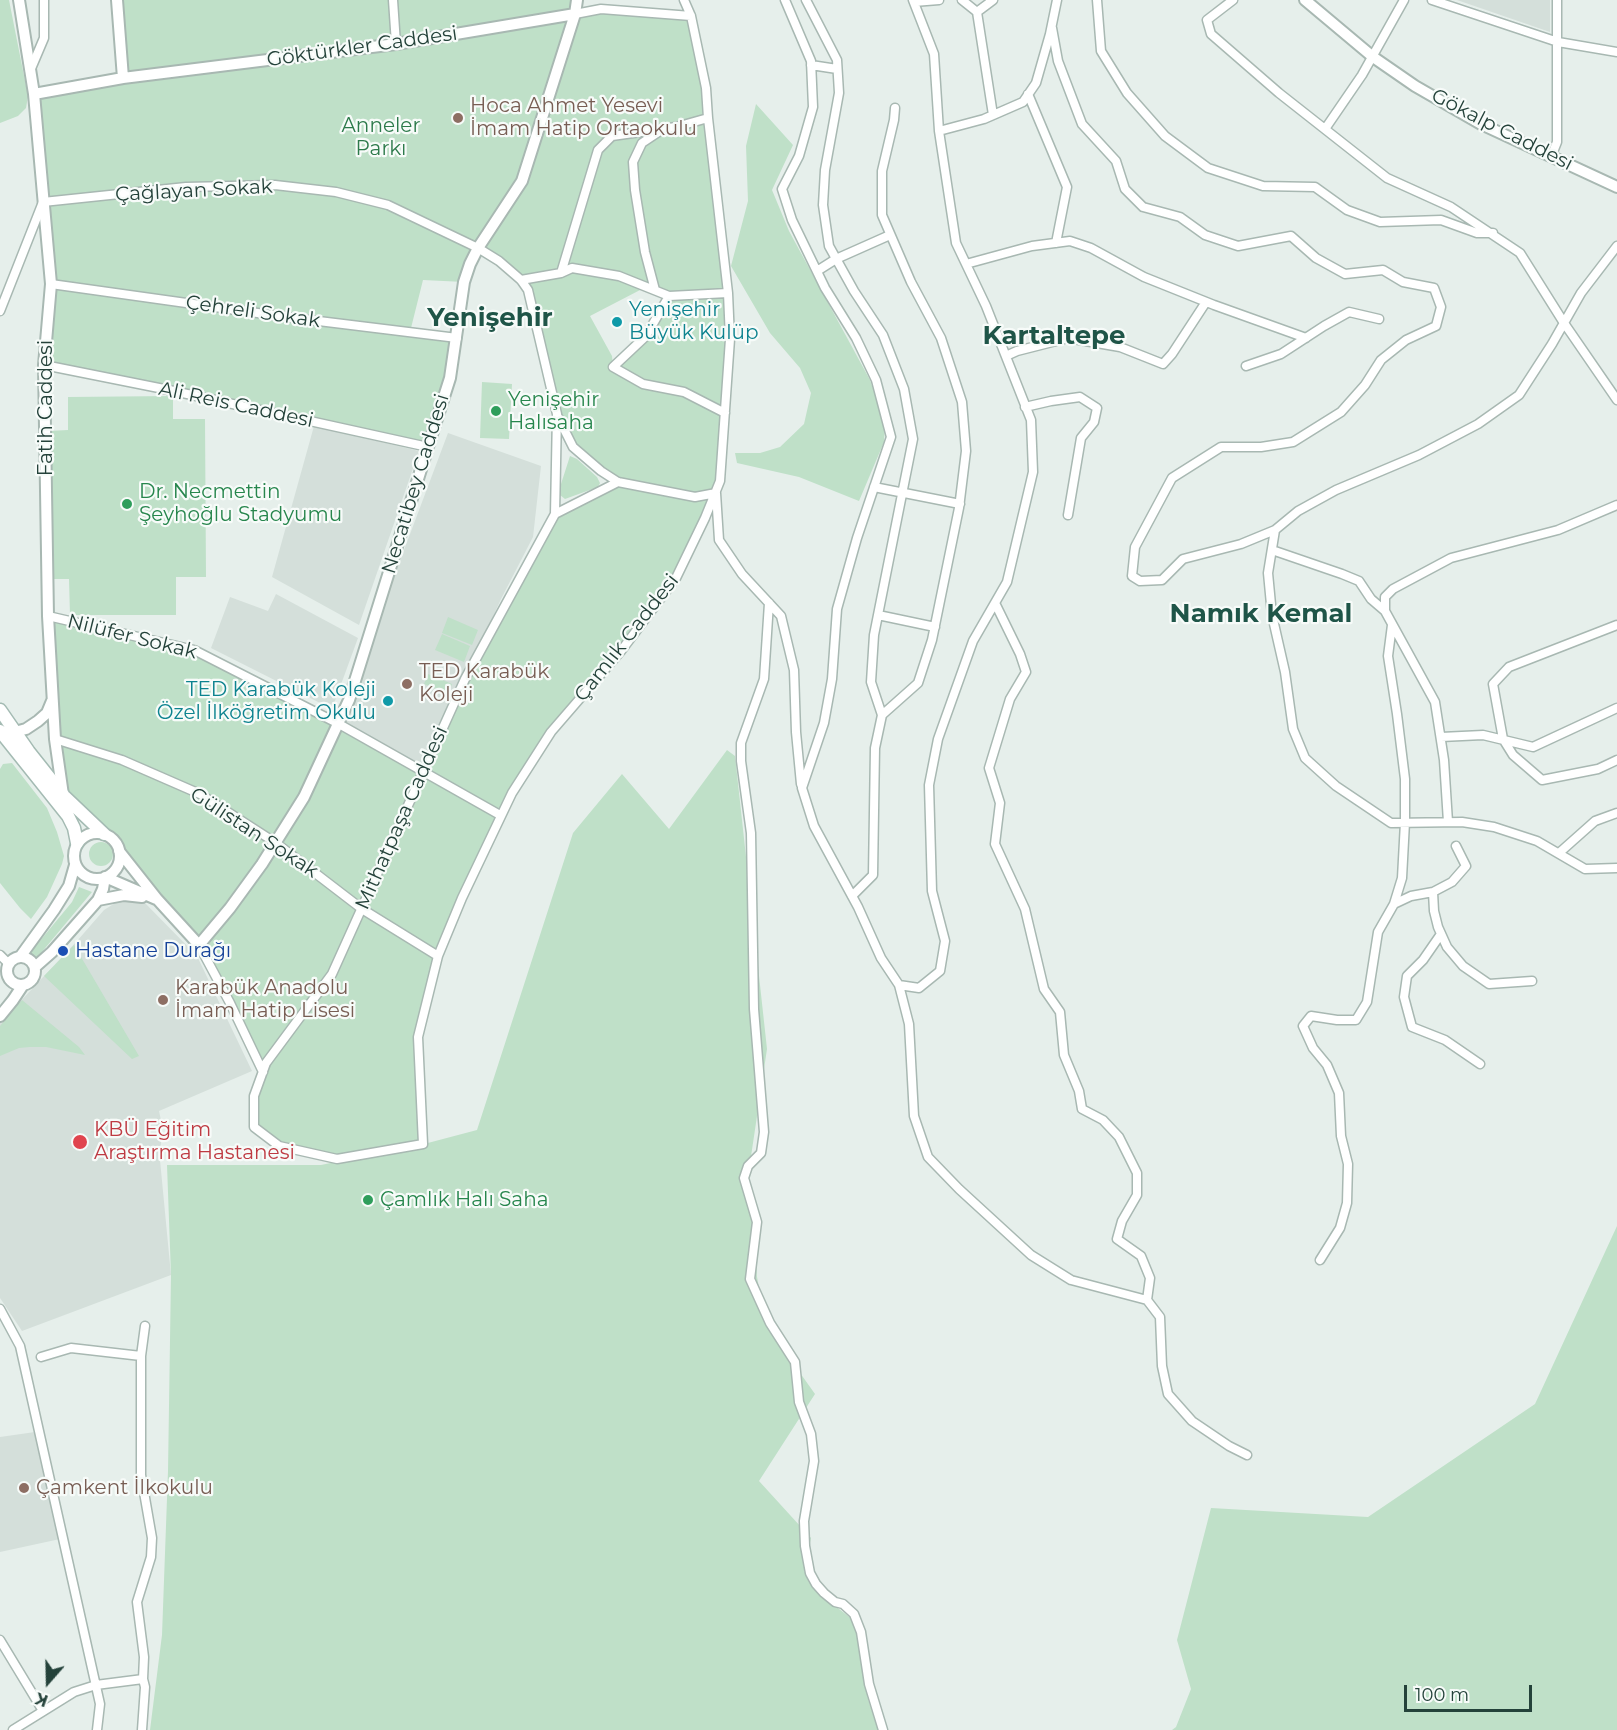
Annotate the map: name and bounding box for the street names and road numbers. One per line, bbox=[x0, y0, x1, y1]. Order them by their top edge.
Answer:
street label: Göktürkler Caddesi bbox=[265, 22, 459, 72]
street label: Gökalp Caddesi bbox=[1427, 84, 1577, 176]
street label: Çağlayan Sokak bbox=[115, 175, 273, 207]
street label: Çehreli Sokak bbox=[184, 291, 322, 333]
street label: Fatih Caddesi bbox=[34, 340, 58, 476]
street label: Ali Reis Caddesi bbox=[157, 377, 315, 433]
street label: Necatibey Caddesi bbox=[377, 391, 455, 577]
street label: Çamlık Caddesi bbox=[570, 569, 684, 707]
street label: Nilüfer Sokak bbox=[65, 609, 199, 665]
street label: Mithatpaşa Caddesi bbox=[351, 723, 453, 913]
street label: Gülistan Sokak bbox=[185, 783, 323, 883]

